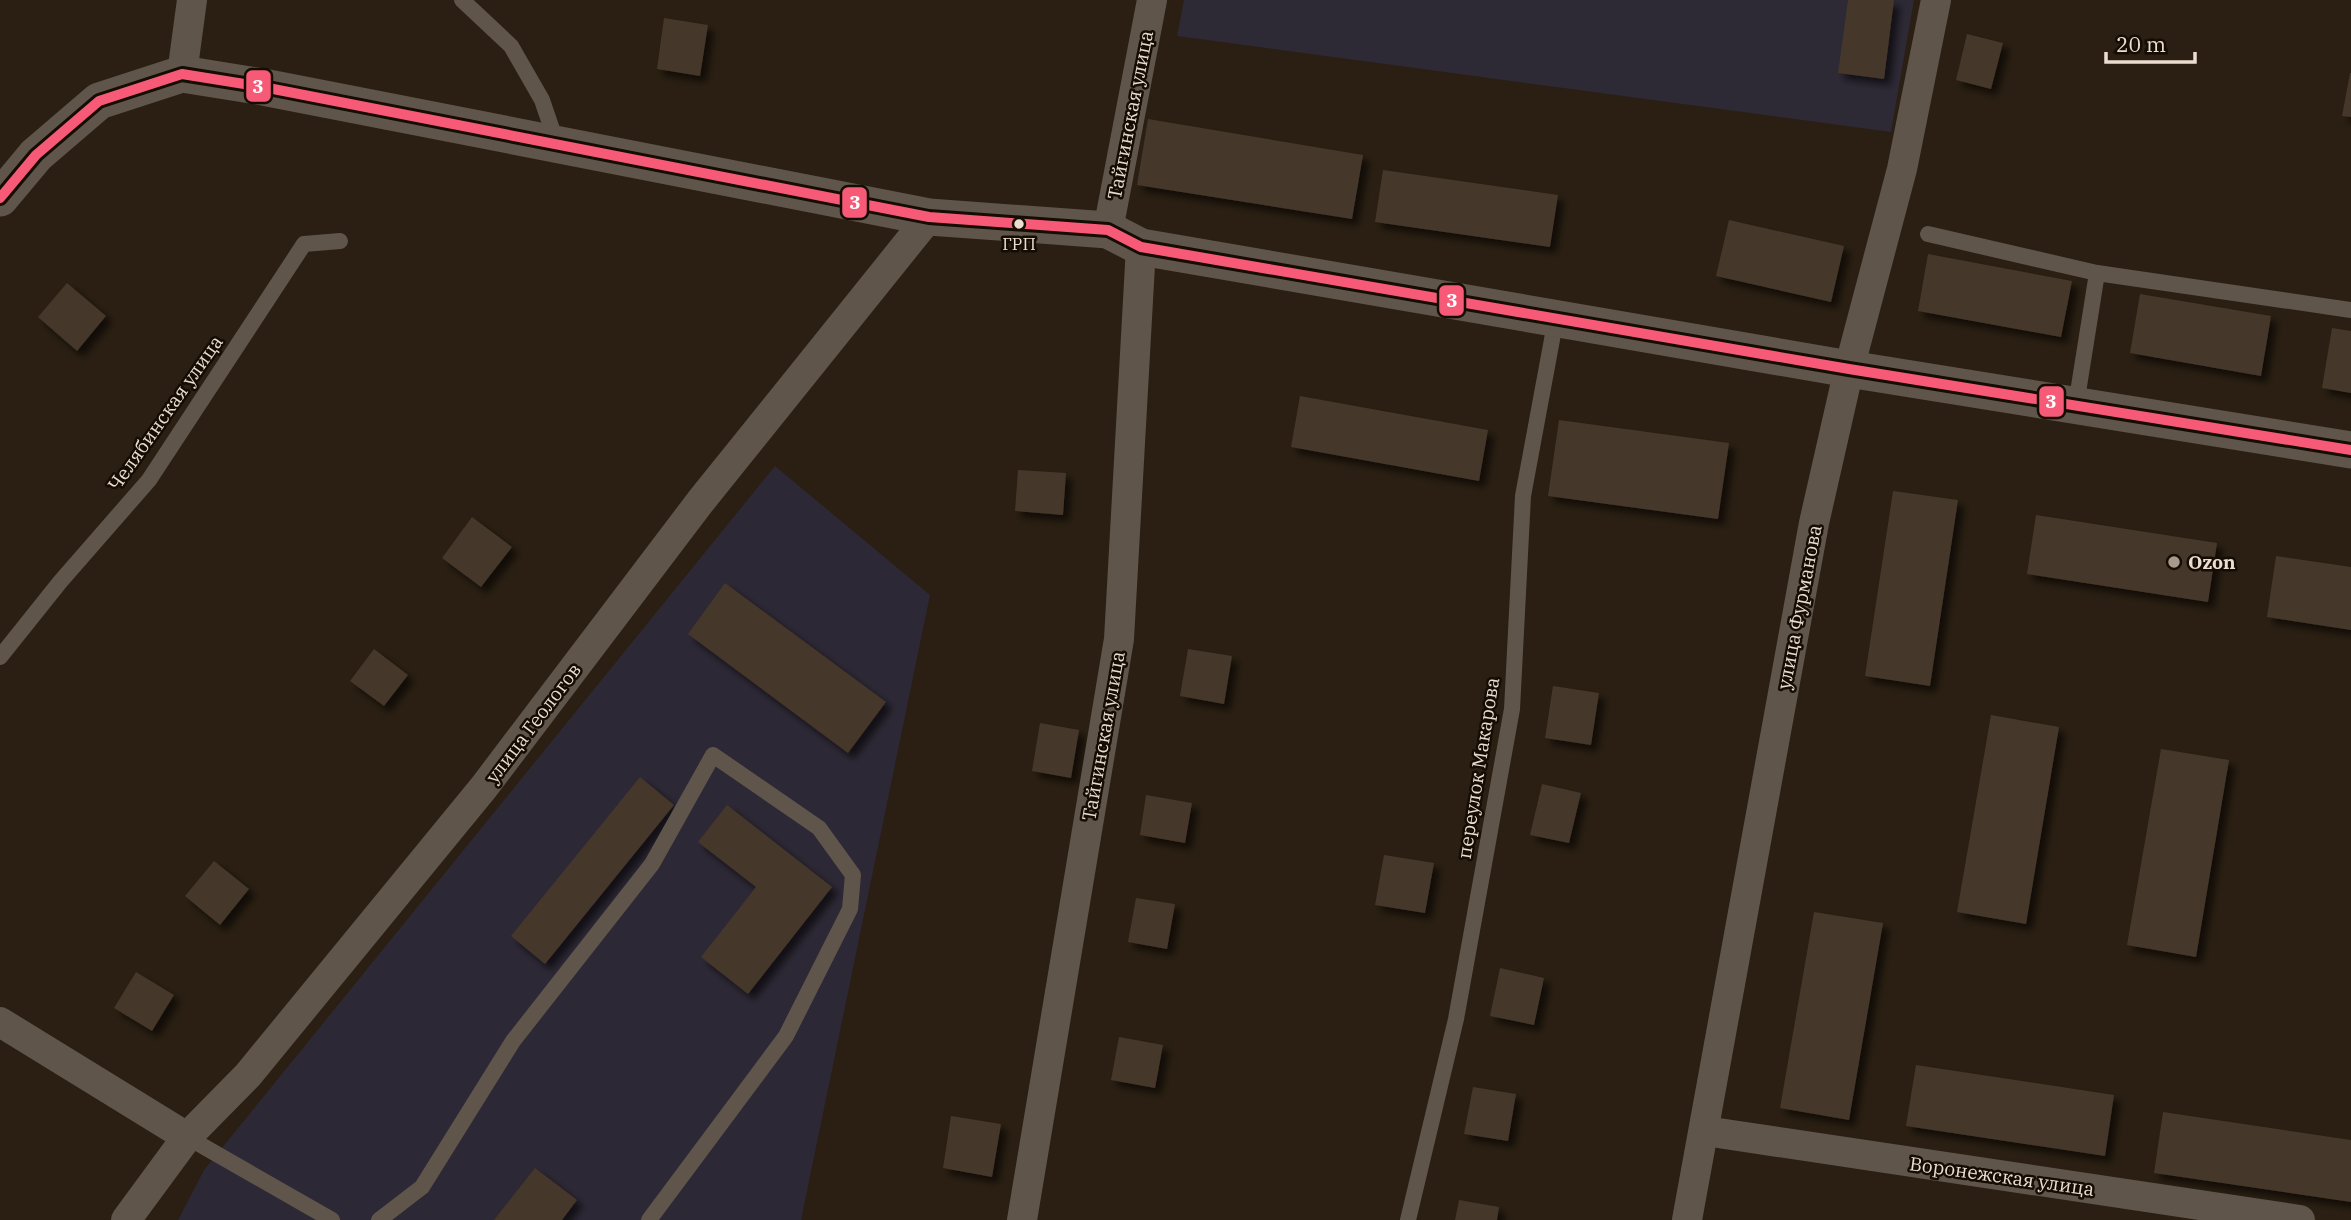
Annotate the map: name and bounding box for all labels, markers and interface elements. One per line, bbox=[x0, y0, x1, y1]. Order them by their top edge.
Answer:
scale bar bbox=[2106, 21, 2195, 65]
street label: Тайгинская улица bbox=[1102, 28, 1158, 202]
text: 20 m bbox=[2116, 30, 2166, 58]
line badge: 3 bbox=[245, 69, 272, 103]
text: 3 bbox=[252, 74, 264, 98]
line badge: 3 bbox=[841, 186, 868, 219]
text: 3 bbox=[849, 190, 861, 214]
marker: ГРП bbox=[1012, 217, 1026, 231]
place label: ГРП bbox=[1002, 233, 1036, 255]
line badge: 3 bbox=[1438, 284, 1465, 317]
text: 3 bbox=[1446, 288, 1458, 312]
street label: Челябинская улица bbox=[102, 331, 228, 495]
line badge: 3 bbox=[2038, 385, 2065, 418]
text: 3 bbox=[2045, 389, 2057, 413]
street label: улица Фурманова bbox=[1771, 523, 1827, 691]
place label: Ozon bbox=[2188, 550, 2236, 574]
marker: Ozon bbox=[2166, 554, 2182, 570]
street label: Тайгинская улица bbox=[1076, 649, 1130, 823]
street label: улица Геологов bbox=[480, 658, 586, 788]
street label: переулок Макарова bbox=[1452, 675, 1504, 861]
street label: Воронежская улица bbox=[1908, 1151, 2096, 1201]

